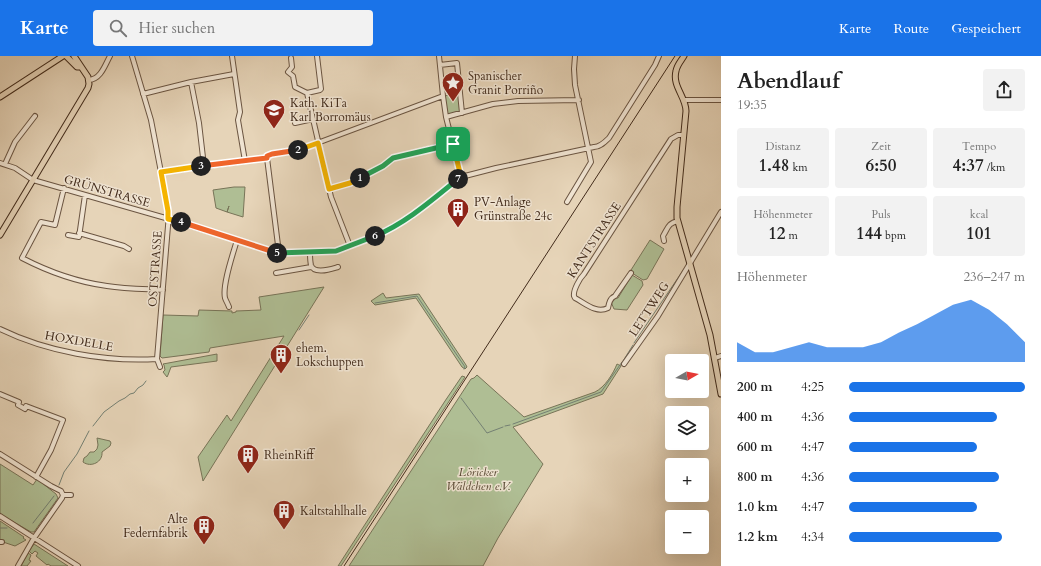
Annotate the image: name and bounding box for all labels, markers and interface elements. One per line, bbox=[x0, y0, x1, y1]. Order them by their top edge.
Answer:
search box bbox=[93, 10, 373, 46]
text: Karte bbox=[20, 15, 69, 41]
icon: search bbox=[107, 17, 129, 39]
text: Hier suchen bbox=[139, 18, 215, 38]
text: Karte bbox=[839, 19, 871, 38]
text: Route bbox=[893, 19, 929, 38]
text: Gespeichert bbox=[951, 19, 1021, 38]
text: Abendlauf bbox=[737, 66, 840, 96]
place label: Spanischer Granit Porriño bbox=[468, 68, 544, 98]
button: share bbox=[983, 69, 1025, 111]
place icon: Spanischer Granit Porriño bbox=[440, 70, 466, 103]
place label: Kath. KiTa Karl Borromäus bbox=[290, 95, 371, 125]
text: 19:35 bbox=[737, 96, 767, 114]
school or university icon: Kath. KiTa Karl Borromäus bbox=[261, 97, 287, 130]
pin bbox=[436, 127, 470, 161]
icon: arrive bbox=[442, 133, 464, 155]
text: Distanz bbox=[765, 139, 801, 154]
text: Zeit bbox=[871, 139, 891, 154]
text: Tempo bbox=[962, 139, 996, 154]
pin: 2 bbox=[288, 140, 308, 160]
text: 2 bbox=[295, 142, 301, 157]
text: 1.48 bbox=[758, 154, 789, 177]
text: 6:50 bbox=[865, 154, 897, 177]
text: 4:37 bbox=[953, 154, 984, 177]
pin: 3 bbox=[191, 156, 211, 176]
text: 3 bbox=[198, 158, 204, 173]
text: km bbox=[789, 160, 808, 175]
text: /km bbox=[984, 160, 1005, 175]
pin: 1 bbox=[350, 168, 370, 188]
pin: 7 bbox=[448, 169, 468, 189]
street label: GRÜNSTRASSE bbox=[62, 170, 152, 211]
text: 1 bbox=[357, 170, 363, 185]
text: 7 bbox=[455, 171, 461, 186]
place label: PV-Anlage Grünstraße 24c bbox=[474, 194, 553, 224]
building icon: PV-Anlage Grünstraße 24c bbox=[445, 196, 471, 229]
street label: KANTSTRASSE bbox=[563, 199, 625, 281]
text: Höhenmeter bbox=[753, 207, 813, 222]
text: Puls bbox=[871, 207, 891, 222]
text: kcal bbox=[970, 207, 988, 222]
pin: 4 bbox=[171, 212, 191, 232]
text: 4 bbox=[178, 214, 184, 229]
text: 12 bbox=[768, 222, 786, 245]
text: 144 bbox=[856, 222, 882, 245]
text: 101 bbox=[966, 222, 992, 245]
pin: 6 bbox=[365, 226, 385, 246]
text: 6 bbox=[372, 228, 378, 243]
text: m bbox=[786, 228, 798, 243]
text: bpm bbox=[882, 228, 906, 243]
street label: OSTSTRASSE bbox=[144, 230, 166, 308]
pin: 5 bbox=[267, 243, 287, 263]
text: 5 bbox=[274, 245, 280, 260]
text: Höhenmeter bbox=[737, 268, 807, 286]
text: 236–247 m bbox=[963, 268, 1025, 286]
street label: LETTWEG bbox=[625, 278, 673, 340]
street label: HOXDELLE bbox=[44, 327, 114, 355]
place label: ehem. Lokschuppen bbox=[296, 340, 364, 370]
building icon: ehem. Lokschuppen bbox=[268, 342, 294, 375]
north arrow bbox=[665, 354, 709, 398]
map controls bbox=[665, 354, 709, 554]
text: 200 m bbox=[737, 378, 772, 396]
text: 4:25 bbox=[801, 378, 824, 396]
button: layers bbox=[665, 406, 709, 450]
text: 400 m bbox=[737, 408, 772, 426]
text: 4:36 bbox=[801, 408, 824, 426]
text: 600 m bbox=[737, 438, 772, 456]
text: 4:47 bbox=[801, 438, 824, 456]
building icon: RheinRiff bbox=[235, 442, 261, 475]
place label: RheinRiff bbox=[264, 447, 315, 463]
button: + bbox=[665, 458, 709, 502]
park label: Löricker Wäldchen e.V. bbox=[446, 464, 511, 494]
text: 800 m bbox=[737, 468, 772, 486]
text: 4:36 bbox=[801, 468, 824, 486]
building icon: Kaltstahlhalle bbox=[271, 498, 297, 531]
text: 1.0 km bbox=[737, 498, 778, 516]
text: 4:47 bbox=[801, 498, 824, 516]
place label: Kaltstahlhalle bbox=[300, 503, 367, 519]
button: − bbox=[665, 510, 709, 554]
place label: Alte Federnfabrik bbox=[123, 511, 189, 541]
building icon: Alte Federnfabrik bbox=[191, 513, 217, 546]
text: 1.2 km bbox=[737, 528, 778, 546]
text: 4:34 bbox=[801, 528, 824, 546]

